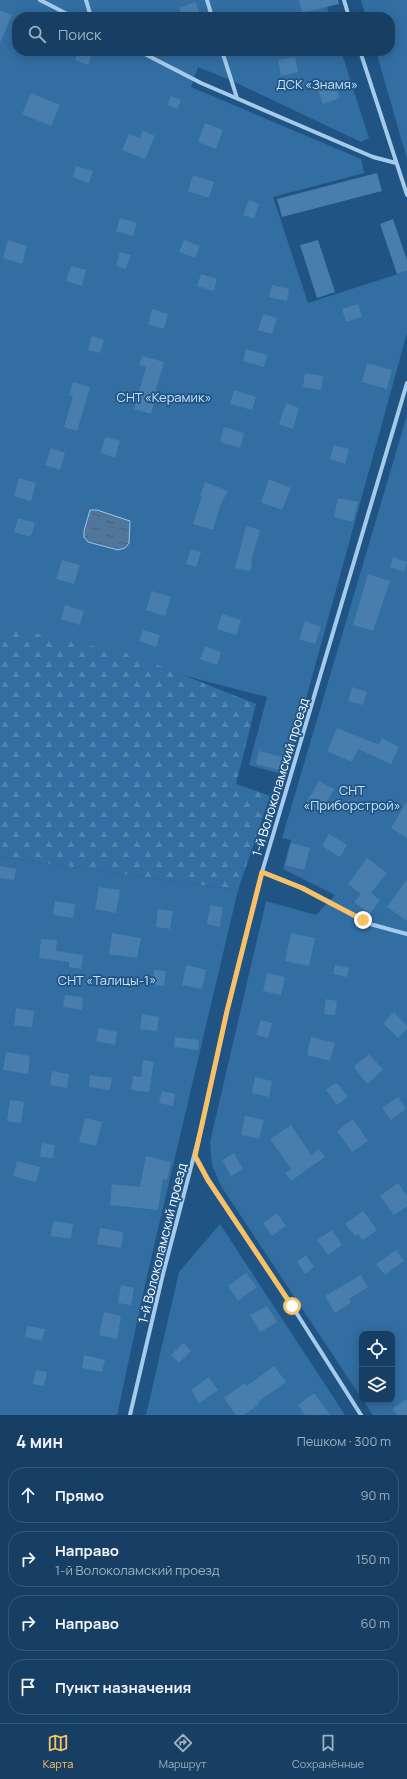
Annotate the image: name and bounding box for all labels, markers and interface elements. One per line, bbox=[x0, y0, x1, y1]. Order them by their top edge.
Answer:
search box bbox=[12, 12, 395, 56]
icon: search bbox=[26, 23, 48, 45]
text: Поиск bbox=[58, 24, 102, 45]
park label: ДСК «Знамя» bbox=[276, 75, 358, 93]
park label: СНТ «Керамик» bbox=[117, 388, 211, 406]
street label: 1-й Волоколамский проезд bbox=[247, 695, 313, 858]
park label: СНТ «Приборстрой» bbox=[303, 781, 401, 814]
route end bbox=[354, 911, 372, 929]
park label: СНТ «Талицы-1» bbox=[58, 971, 156, 989]
street label: 1-й Волоколамский проезд bbox=[133, 1161, 191, 1325]
route start bbox=[283, 1297, 301, 1315]
map controls bbox=[359, 1331, 395, 1403]
button: locate bbox=[359, 1331, 395, 1367]
button: layers bbox=[359, 1367, 395, 1403]
text: 4 мин bbox=[16, 1430, 63, 1453]
text: Пешком · 300 m bbox=[297, 1432, 391, 1450]
icon: ahead bbox=[17, 1484, 39, 1506]
text: Прямо bbox=[55, 1485, 104, 1506]
text: 90 m bbox=[360, 1486, 390, 1504]
text: Направо bbox=[55, 1540, 119, 1561]
icon: right bbox=[17, 1548, 39, 1570]
text: 150 m bbox=[356, 1550, 390, 1568]
text: 1-й Волоколамский проезд bbox=[55, 1561, 220, 1579]
icon: right bbox=[17, 1612, 39, 1634]
text: Направо bbox=[55, 1613, 119, 1634]
text: 60 m bbox=[360, 1614, 390, 1632]
icon: arrive bbox=[17, 1676, 39, 1698]
text: Пункт назначения bbox=[55, 1677, 191, 1698]
tab: Карта bbox=[43, 1732, 73, 1771]
tab: Маршрут bbox=[159, 1732, 207, 1771]
tab: Сохранённые bbox=[292, 1732, 364, 1771]

